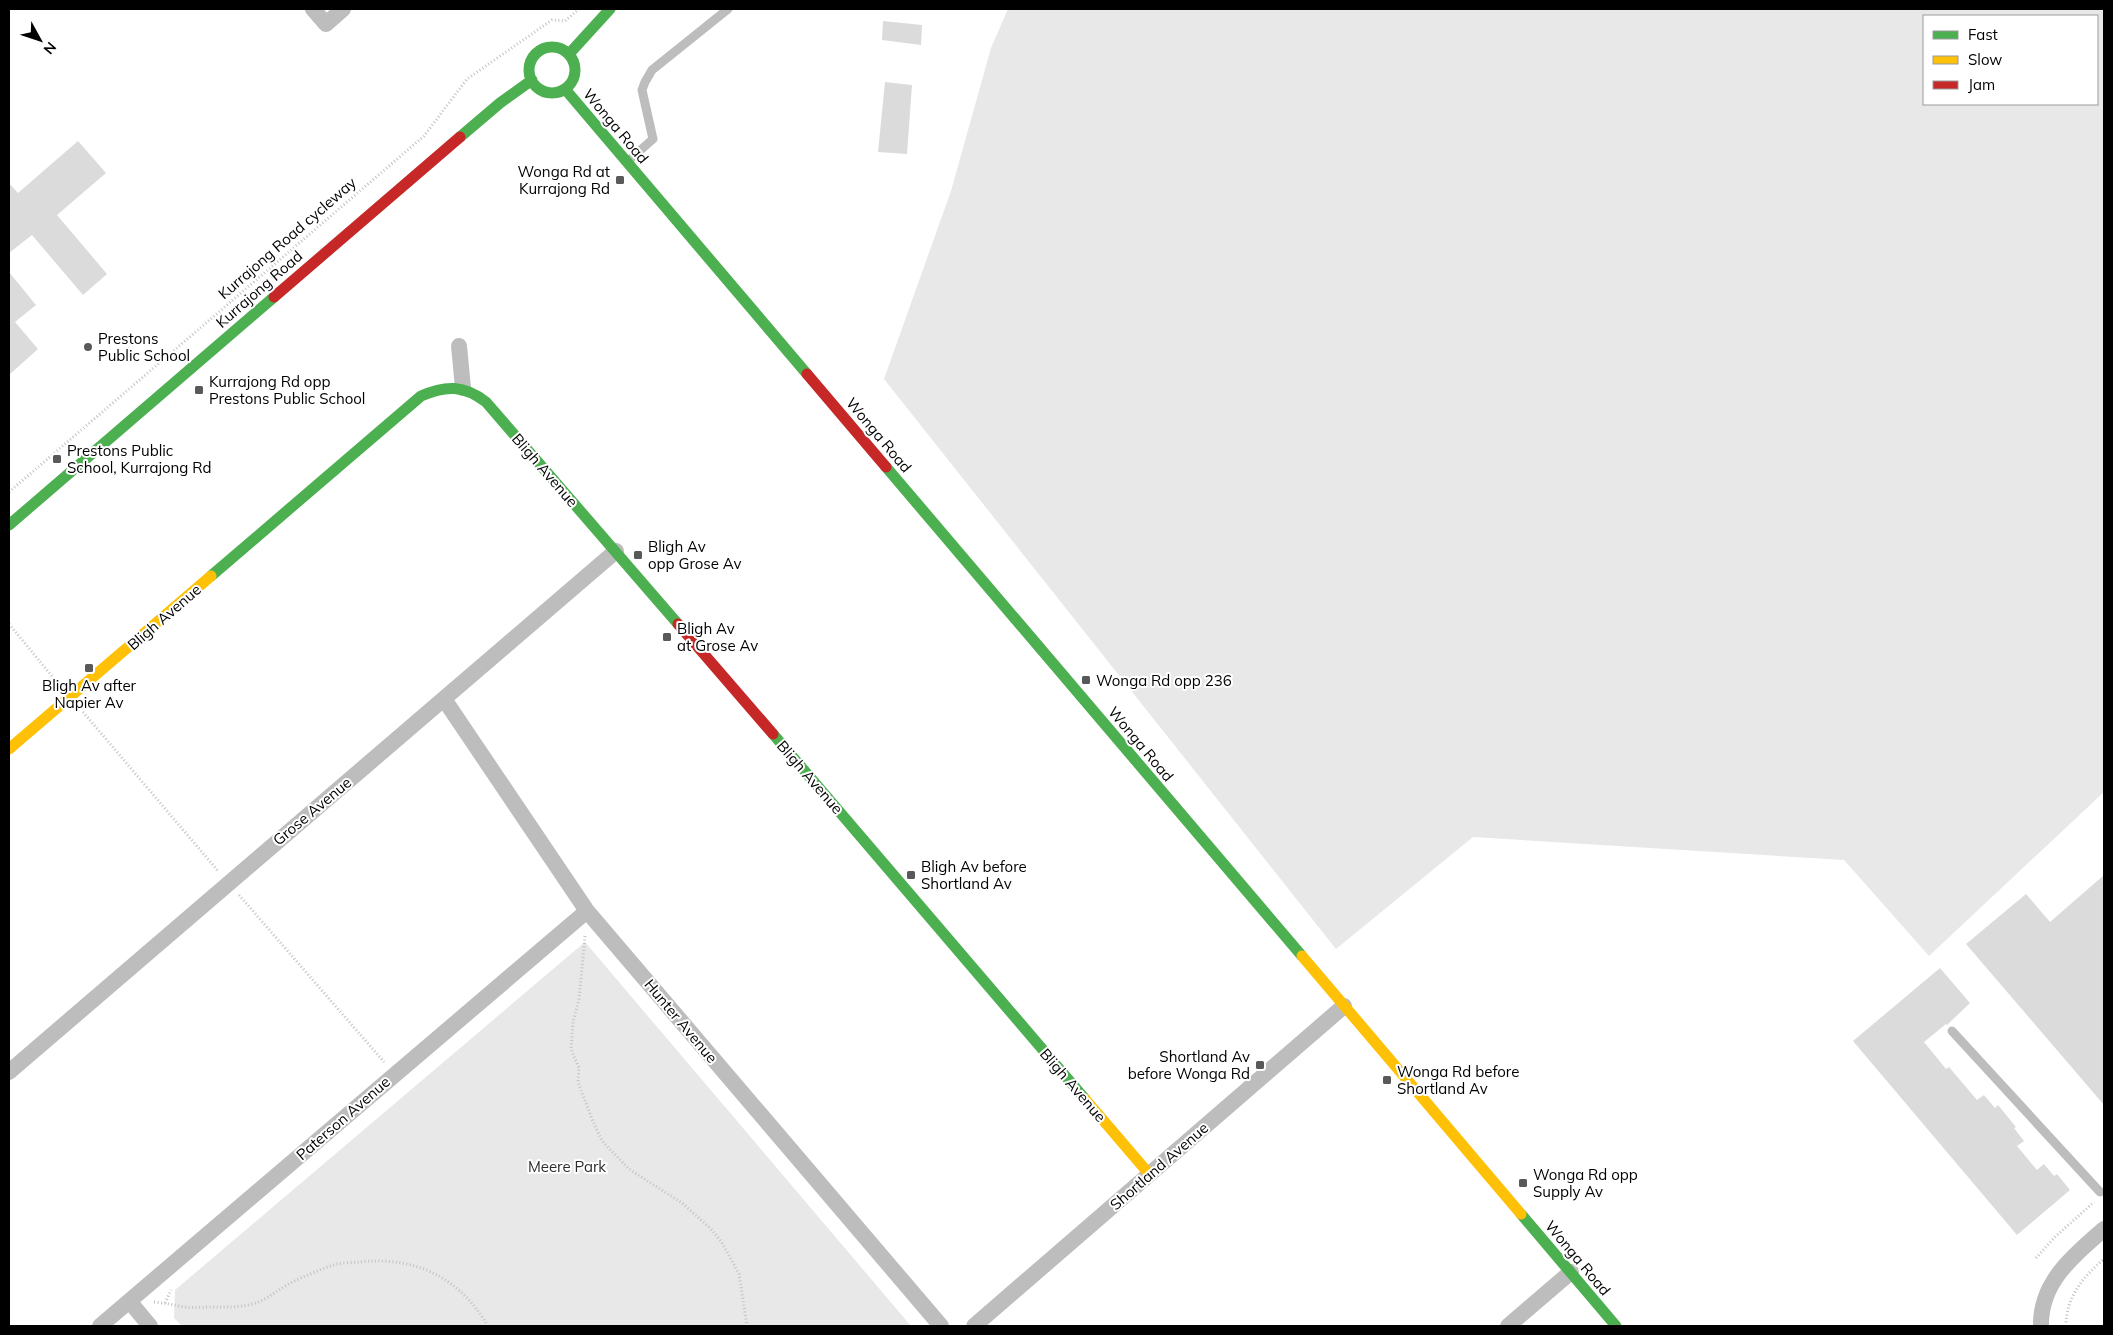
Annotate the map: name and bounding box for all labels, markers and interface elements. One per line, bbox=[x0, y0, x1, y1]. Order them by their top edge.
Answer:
north arrow bbox=[15, 15, 65, 65]
legend bbox=[1923, 15, 2098, 105]
text: Fast bbox=[1968, 25, 1998, 44]
text: N bbox=[40, 39, 60, 58]
text: Slow bbox=[1968, 50, 2002, 69]
text: Jam bbox=[1968, 75, 1995, 94]
street label: Wonga Road bbox=[579, 85, 653, 167]
place label: Wonga Rd at Kurrajong Rd bbox=[518, 162, 610, 198]
street label: Kurrajong Road cycleway bbox=[214, 173, 360, 303]
marker: Wonga Rd at Kurrajong Rd bbox=[614, 174, 626, 186]
street label: Kurrajong Road bbox=[212, 247, 306, 331]
place label: Prestons Public School bbox=[98, 329, 190, 365]
marker: Prestons Public School bbox=[82, 341, 94, 353]
place label: Kurrajong Rd opp Prestons Public School bbox=[209, 372, 365, 408]
marker: Kurrajong Rd opp Prestons Public School bbox=[193, 384, 205, 396]
street label: Wonga Road bbox=[842, 394, 916, 476]
street label: Bligh Avenue bbox=[508, 429, 582, 511]
place label: Prestons Public School, Kurrajong Rd bbox=[67, 441, 212, 477]
marker: Prestons Public School, Kurrajong Rd bbox=[51, 453, 63, 465]
place label: Bligh Av opp Grose Av bbox=[648, 537, 742, 573]
marker: Bligh Av opp Grose Av bbox=[632, 549, 644, 561]
street label: Bligh Avenue bbox=[123, 580, 205, 654]
place label: Bligh Av at Grose Av bbox=[677, 619, 758, 655]
marker: Bligh Av at Grose Av bbox=[661, 631, 673, 643]
marker: Bligh Av after Napier Av bbox=[83, 662, 95, 674]
place label: Wonga Rd opp 236 bbox=[1096, 671, 1232, 690]
marker: Wonga Rd opp 236 bbox=[1080, 674, 1092, 686]
place label: Bligh Av after Napier Av bbox=[42, 676, 137, 712]
street label: Wonga Road bbox=[1104, 703, 1178, 785]
street label: Bligh Avenue bbox=[773, 736, 847, 818]
street label: Grose Avenue bbox=[269, 773, 355, 849]
place label: Bligh Av before Shortland Av bbox=[921, 857, 1027, 893]
marker: Bligh Av before Shortland Av bbox=[905, 869, 917, 881]
street label: Hunter Avenue bbox=[640, 975, 722, 1067]
street label: Bligh Avenue bbox=[1036, 1044, 1110, 1126]
place label: Shortland Av before Wonga Rd bbox=[1128, 1047, 1250, 1083]
marker: Shortland Av before Wonga Rd bbox=[1254, 1059, 1266, 1071]
place label: Wonga Rd before Shortland Av bbox=[1397, 1062, 1519, 1098]
street label: Paterson Avenue bbox=[292, 1072, 394, 1164]
marker: Wonga Rd before Shortland Av bbox=[1381, 1074, 1393, 1086]
street label: Shortland Avenue bbox=[1106, 1118, 1212, 1214]
park label: Meere Park bbox=[528, 1157, 606, 1176]
place label: Wonga Rd opp Supply Av bbox=[1533, 1165, 1638, 1201]
marker: Wonga Rd opp Supply Av bbox=[1517, 1177, 1529, 1189]
street label: Wonga Road bbox=[1541, 1217, 1615, 1299]

